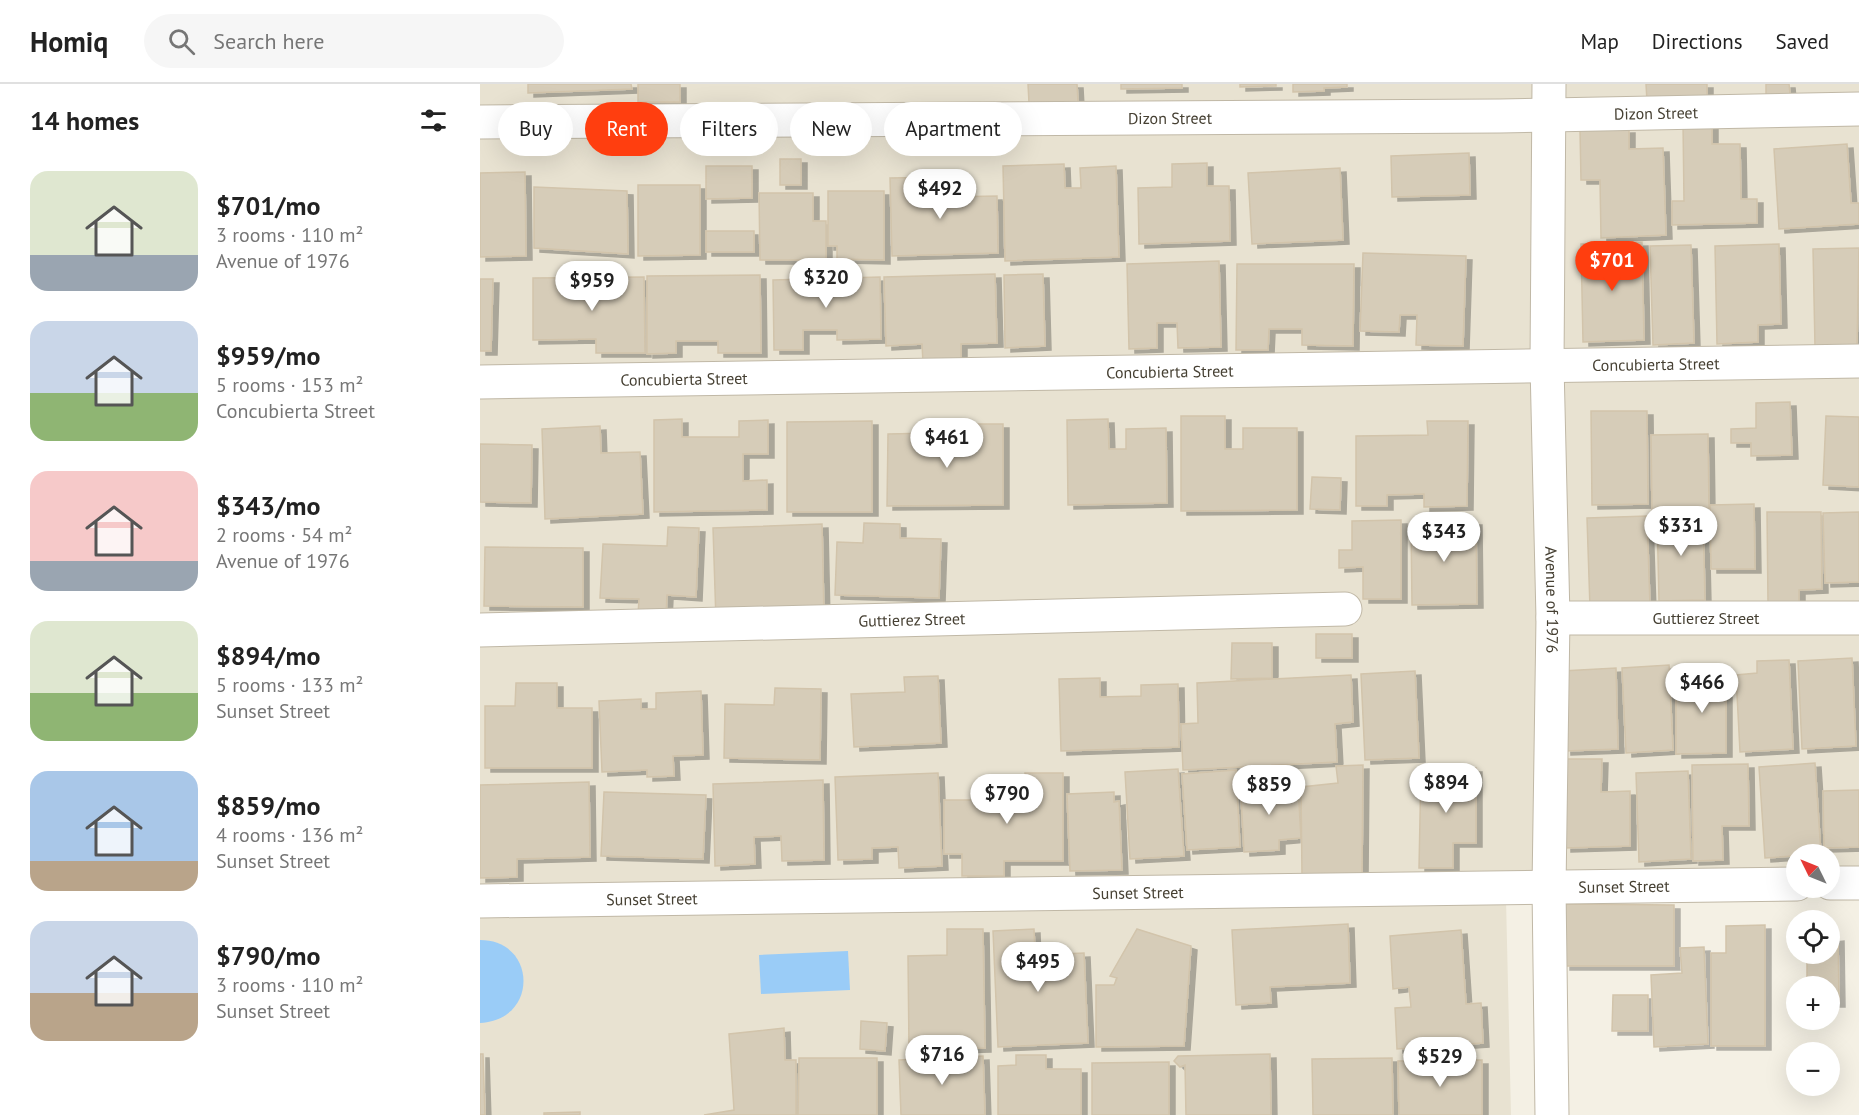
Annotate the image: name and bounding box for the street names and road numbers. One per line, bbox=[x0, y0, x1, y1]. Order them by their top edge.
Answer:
street label: Dizon Street bbox=[1614, 102, 1699, 124]
street label: Dizon Street bbox=[1128, 108, 1213, 128]
street label: Concubierta Street bbox=[1592, 353, 1720, 375]
street label: Concubierta Street bbox=[1106, 361, 1234, 382]
street label: Concubierta Street bbox=[620, 368, 748, 390]
street label: Avenue of 1976 bbox=[1541, 546, 1563, 654]
street label: Guttierez Street bbox=[858, 608, 966, 631]
street label: Guttierez Street bbox=[1652, 608, 1760, 628]
street label: Sunset Street bbox=[1578, 876, 1670, 897]
street label: Sunset Street bbox=[1092, 882, 1184, 903]
street label: Sunset Street bbox=[606, 888, 698, 909]

